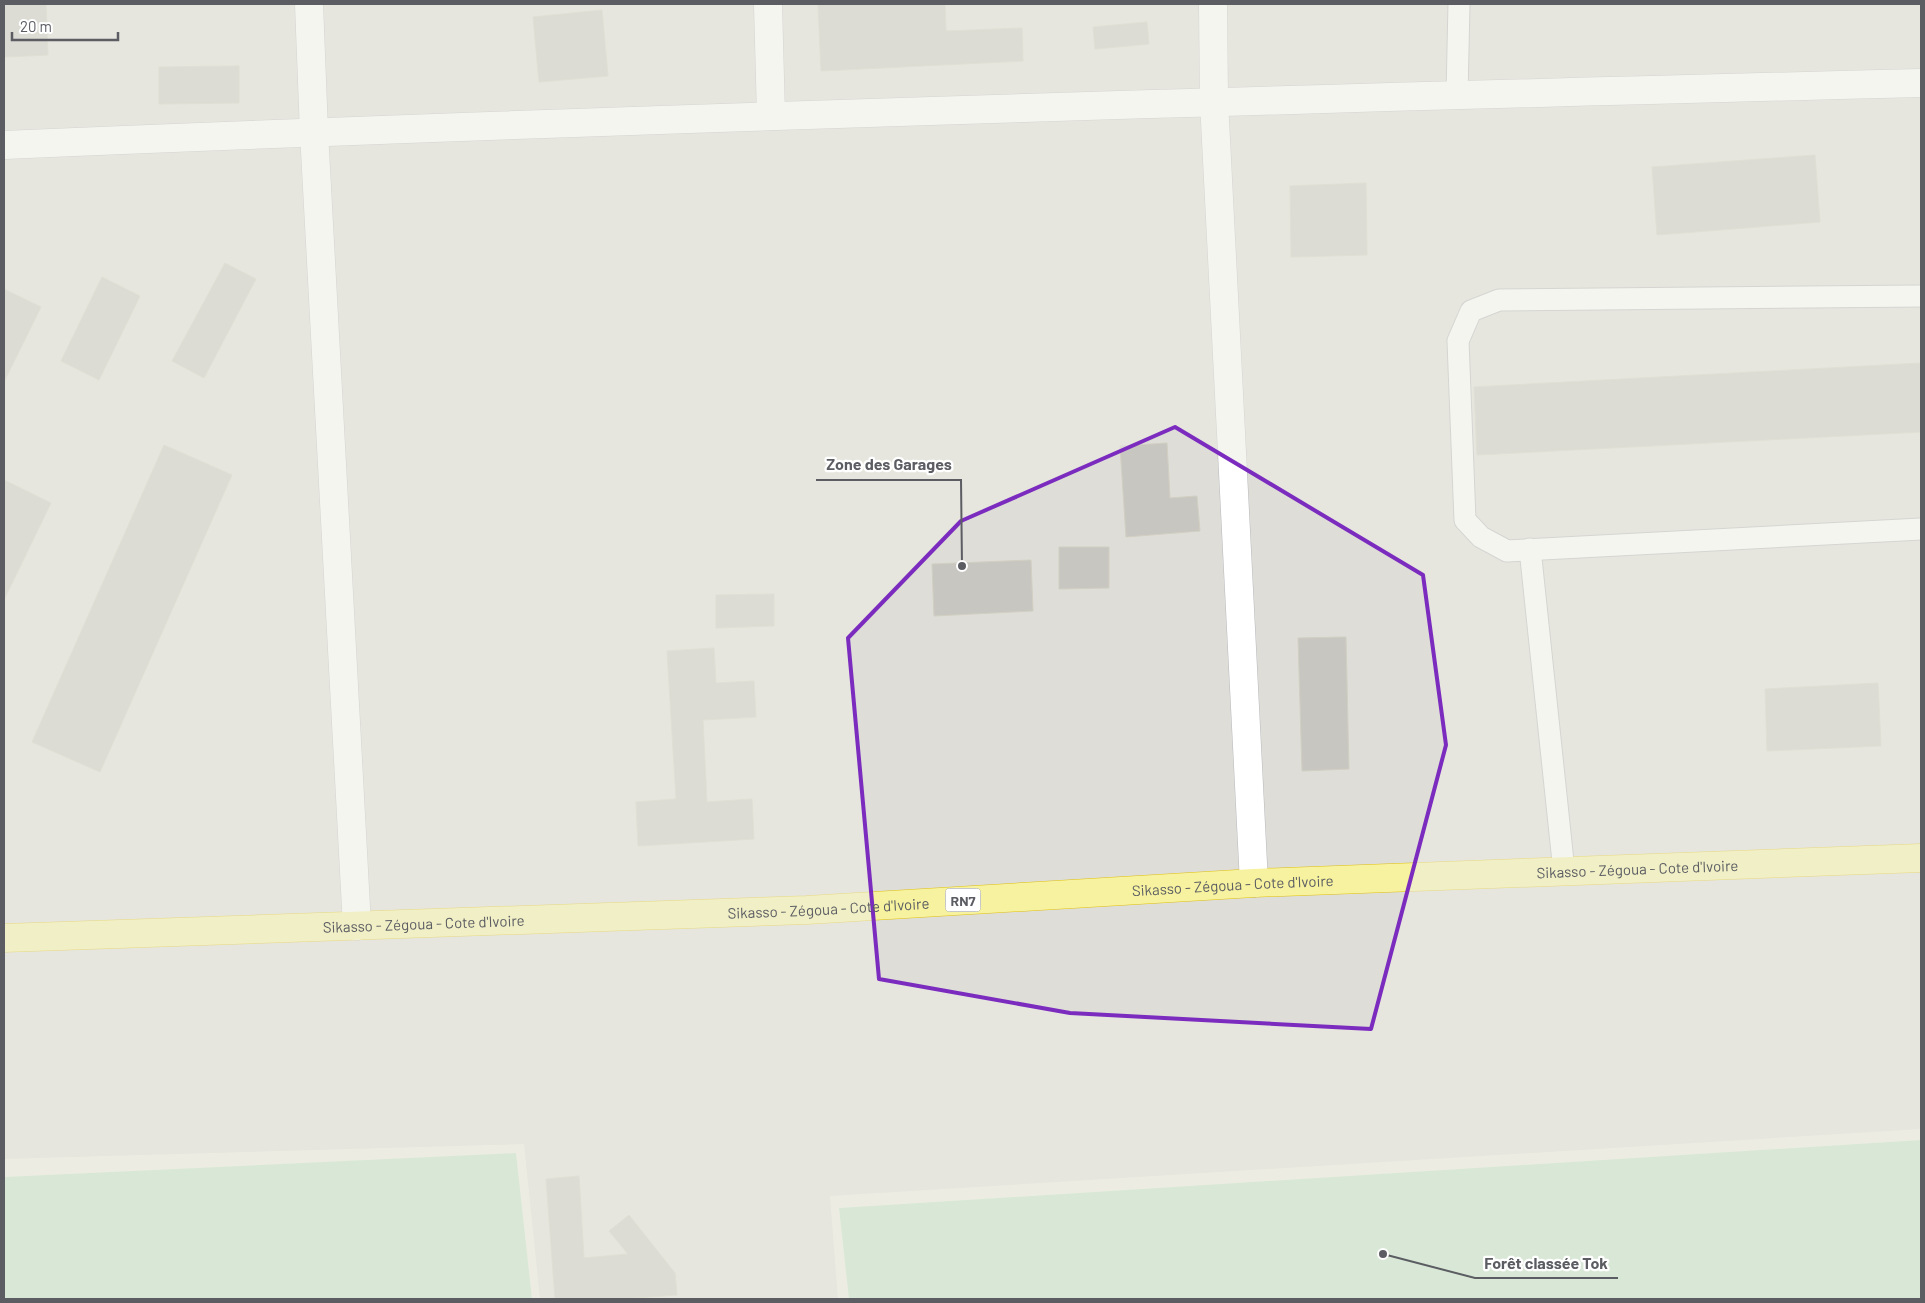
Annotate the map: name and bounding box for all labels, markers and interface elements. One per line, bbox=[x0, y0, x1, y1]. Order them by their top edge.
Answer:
scale bar bbox=[12, 10, 119, 42]
text: 20 m bbox=[20, 17, 52, 35]
callout: Zone des Garages bbox=[816, 449, 961, 480]
text: Zone des Garages bbox=[826, 454, 952, 473]
street label: Sikasso - Zégoua - Cote d'Ivoire bbox=[1536, 856, 1739, 881]
street label: Sikasso - Zégoua - Cote d'Ivoire bbox=[1131, 871, 1334, 899]
road number: RN7 bbox=[946, 888, 980, 912]
street label: Sikasso - Zégoua - Cote d'Ivoire bbox=[727, 894, 930, 922]
street label: Sikasso - Zégoua - Cote d'Ivoire bbox=[323, 911, 525, 936]
callout: Forêt classée Tok bbox=[1475, 1247, 1618, 1278]
text: Forêt classée Tok bbox=[1484, 1253, 1608, 1272]

